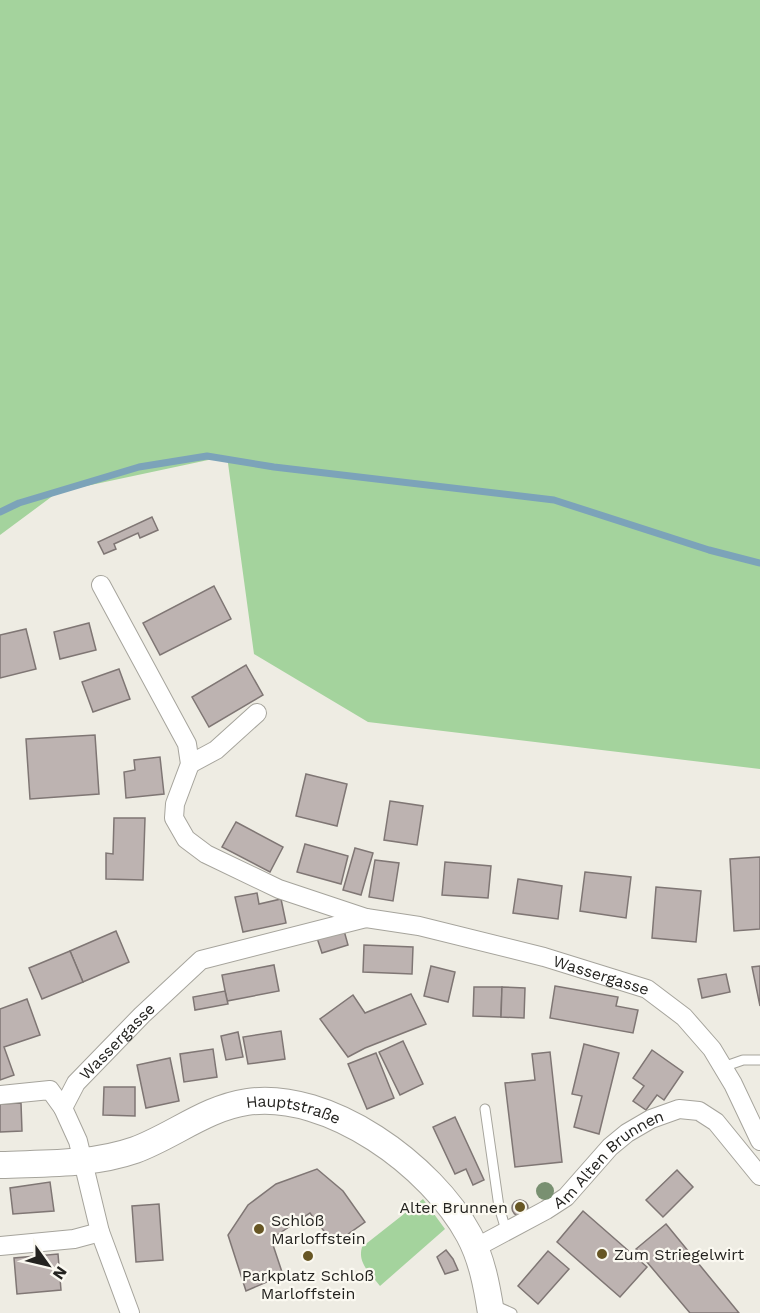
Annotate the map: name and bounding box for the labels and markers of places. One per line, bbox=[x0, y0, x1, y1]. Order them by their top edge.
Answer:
place label: Alter Brunnen bbox=[400, 1198, 508, 1217]
marker: Alter Brunnen bbox=[513, 1200, 527, 1214]
place label: Schloß Marloffstein bbox=[271, 1211, 366, 1248]
marker: Schloß Marloffstein bbox=[252, 1222, 266, 1236]
place label: Zum Striegelwirt bbox=[614, 1245, 744, 1264]
marker: Zum Striegelwirt bbox=[595, 1247, 609, 1261]
marker: Parkplatz Schloß Marloffstein bbox=[301, 1249, 315, 1263]
place label: Parkplatz Schloß Marloffstein bbox=[242, 1266, 374, 1303]

